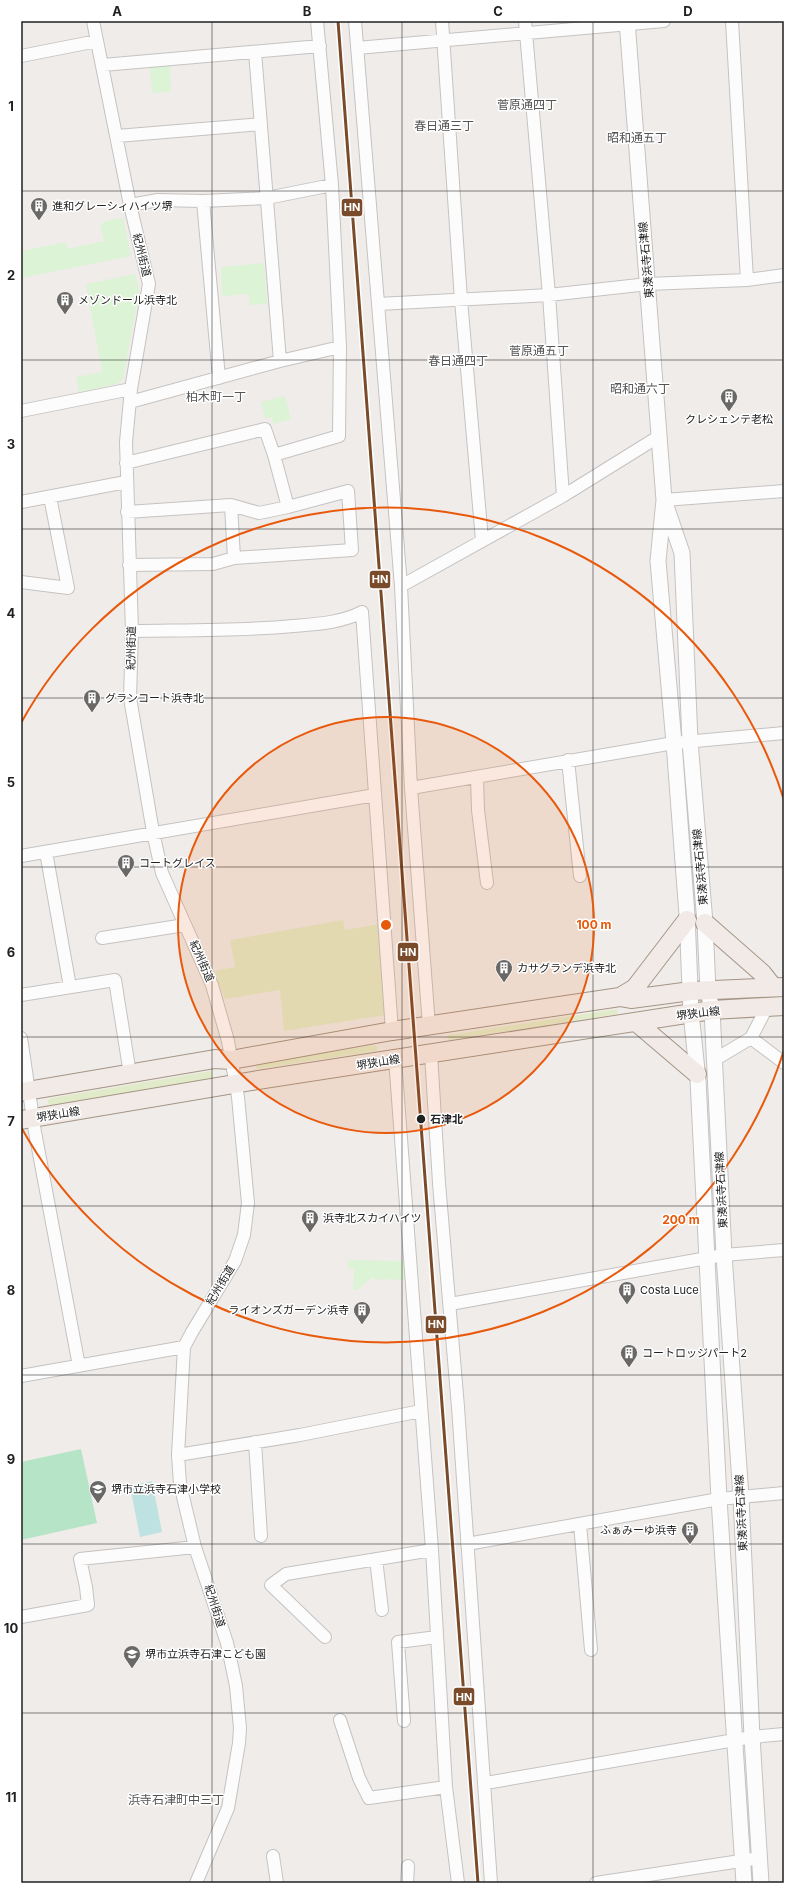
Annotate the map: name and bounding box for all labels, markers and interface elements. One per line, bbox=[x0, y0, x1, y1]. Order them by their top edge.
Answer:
text: A bbox=[112, 3, 122, 19]
text: B bbox=[303, 3, 312, 19]
text: C bbox=[493, 3, 503, 19]
text: D bbox=[683, 3, 693, 19]
district label: 菅原通四丁 bbox=[497, 97, 557, 112]
text: 1 bbox=[8, 98, 14, 114]
district label: 春日通三丁 bbox=[414, 118, 474, 133]
district label: 昭和通五丁 bbox=[607, 130, 667, 145]
building icon: 進和グレーシィハイツ堺 bbox=[29, 196, 49, 221]
line badge: HN bbox=[341, 198, 363, 217]
place label: 進和グレーシィハイツ堺 bbox=[52, 199, 173, 213]
text: HN bbox=[344, 200, 360, 214]
street label: 東湊浜寺石津線 bbox=[636, 221, 656, 299]
street label: 紀州街道 bbox=[130, 232, 154, 278]
text: 2 bbox=[7, 267, 15, 283]
building icon: メゾンドール浜寺北 bbox=[55, 290, 75, 315]
place label: メゾンドール浜寺北 bbox=[78, 293, 177, 307]
district label: 菅原通五丁 bbox=[509, 343, 569, 358]
district label: 春日通四丁 bbox=[428, 353, 488, 368]
district label: 昭和通六丁 bbox=[610, 381, 670, 396]
building icon: クレシェンテ老松 bbox=[719, 387, 739, 412]
district label: 柏木町一丁 bbox=[186, 389, 246, 404]
place label: クレシェンテ老松 bbox=[685, 412, 773, 426]
text: 3 bbox=[7, 436, 15, 452]
line badge: HN bbox=[369, 570, 391, 589]
text: HN bbox=[372, 572, 388, 586]
text: 4 bbox=[7, 605, 16, 621]
street label: 紀州街道 bbox=[124, 626, 138, 670]
building icon: グランコート浜寺北 bbox=[82, 688, 102, 713]
place label: グランコート浜寺北 bbox=[105, 691, 204, 705]
text: 5 bbox=[7, 774, 15, 790]
street label: 東湊浜寺石津線 bbox=[690, 828, 710, 906]
building icon: コートグレイス bbox=[116, 853, 136, 878]
place label: コートグレイス bbox=[139, 856, 216, 870]
text: 100 m bbox=[576, 917, 612, 932]
centre of rings bbox=[379, 918, 393, 932]
street label: 紀州街道 bbox=[187, 938, 217, 984]
line badge: HN bbox=[397, 942, 419, 962]
text: 6 bbox=[7, 944, 15, 960]
text: HN bbox=[400, 945, 416, 959]
building icon: カサグランデ浜寺北 bbox=[494, 958, 514, 983]
place label: カサグランデ浜寺北 bbox=[517, 961, 616, 975]
street label: 堺狭山線 bbox=[675, 1003, 721, 1023]
street label: 堺狭山線 bbox=[355, 1052, 401, 1072]
street label: 堺狭山線 bbox=[35, 1104, 81, 1124]
place label: 石津北 bbox=[430, 1112, 463, 1126]
text: 7 bbox=[7, 1113, 15, 1129]
marker: 石津北 bbox=[415, 1113, 427, 1125]
street label: 東湊浜寺石津線 bbox=[712, 1151, 730, 1229]
building icon: 浜寺北スカイハイツ bbox=[300, 1208, 320, 1233]
place label: 浜寺北スカイハイツ bbox=[323, 1211, 422, 1225]
text: 200 m bbox=[662, 1212, 700, 1227]
street label: 紀州街道 bbox=[203, 1263, 237, 1307]
building icon: Costa Luce bbox=[617, 1280, 637, 1305]
text: 8 bbox=[7, 1282, 15, 1298]
place label: Costa Luce bbox=[640, 1283, 699, 1297]
building icon: ライオンズガーデン浜寺 bbox=[352, 1300, 372, 1325]
place label: ライオンズガーデン浜寺 bbox=[228, 1303, 349, 1317]
line badge: HN bbox=[425, 1315, 447, 1334]
text: HN bbox=[428, 1317, 444, 1331]
building icon: コートロッジパート2 bbox=[619, 1343, 639, 1368]
place label: コートロッジパート2 bbox=[642, 1346, 747, 1360]
text: 9 bbox=[7, 1451, 15, 1467]
street label: 東湊浜寺石津線 bbox=[732, 1474, 750, 1552]
school or university icon: 堺市立浜寺石津小学校 bbox=[88, 1479, 108, 1504]
place label: 堺市立浜寺石津小学校 bbox=[111, 1482, 221, 1496]
building icon: ふぁみーゆ浜寺 bbox=[680, 1520, 700, 1545]
place label: ふぁみーゆ浜寺 bbox=[600, 1523, 677, 1537]
street label: 紀州街道 bbox=[202, 1583, 228, 1629]
text: 10 bbox=[4, 1620, 18, 1636]
school or university icon: 堺市立浜寺石津こども園 bbox=[122, 1644, 142, 1669]
place label: 堺市立浜寺石津こども園 bbox=[145, 1647, 266, 1661]
line badge: HN bbox=[453, 1687, 475, 1706]
text: HN bbox=[456, 1690, 472, 1704]
text: 11 bbox=[5, 1789, 17, 1805]
district label: 浜寺石津町中三丁 bbox=[128, 1792, 224, 1807]

